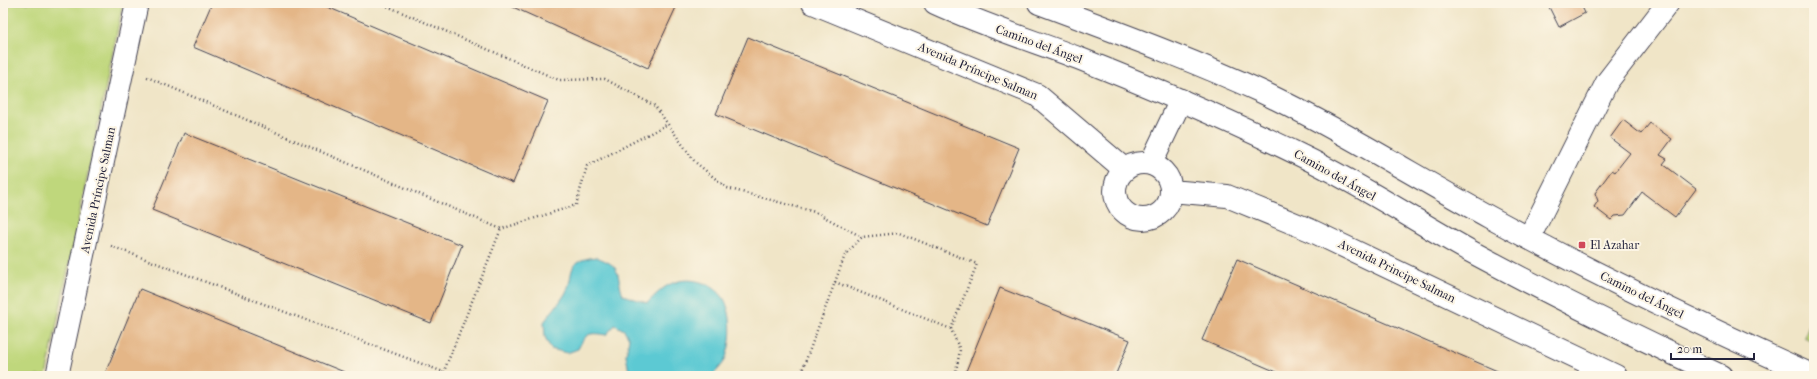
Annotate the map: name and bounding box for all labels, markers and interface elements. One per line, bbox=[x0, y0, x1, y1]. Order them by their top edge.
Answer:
street label: Camino del Ángel bbox=[994, 21, 1085, 66]
street label: Avenida Príncipe Salman bbox=[915, 39, 1040, 103]
street label: Avenida Príncipe Salman bbox=[78, 126, 118, 255]
street label: Camino del Ángel bbox=[1292, 146, 1379, 204]
street label: Avenida Principe Salman bbox=[1335, 236, 1458, 305]
place label: El Azahar bbox=[1590, 238, 1640, 252]
marker: El Azahar bbox=[1577, 240, 1587, 250]
street label: Camino del Ángel bbox=[1598, 268, 1687, 322]
scale bar bbox=[1671, 335, 1754, 361]
text: 20 m bbox=[1677, 342, 1702, 356]

